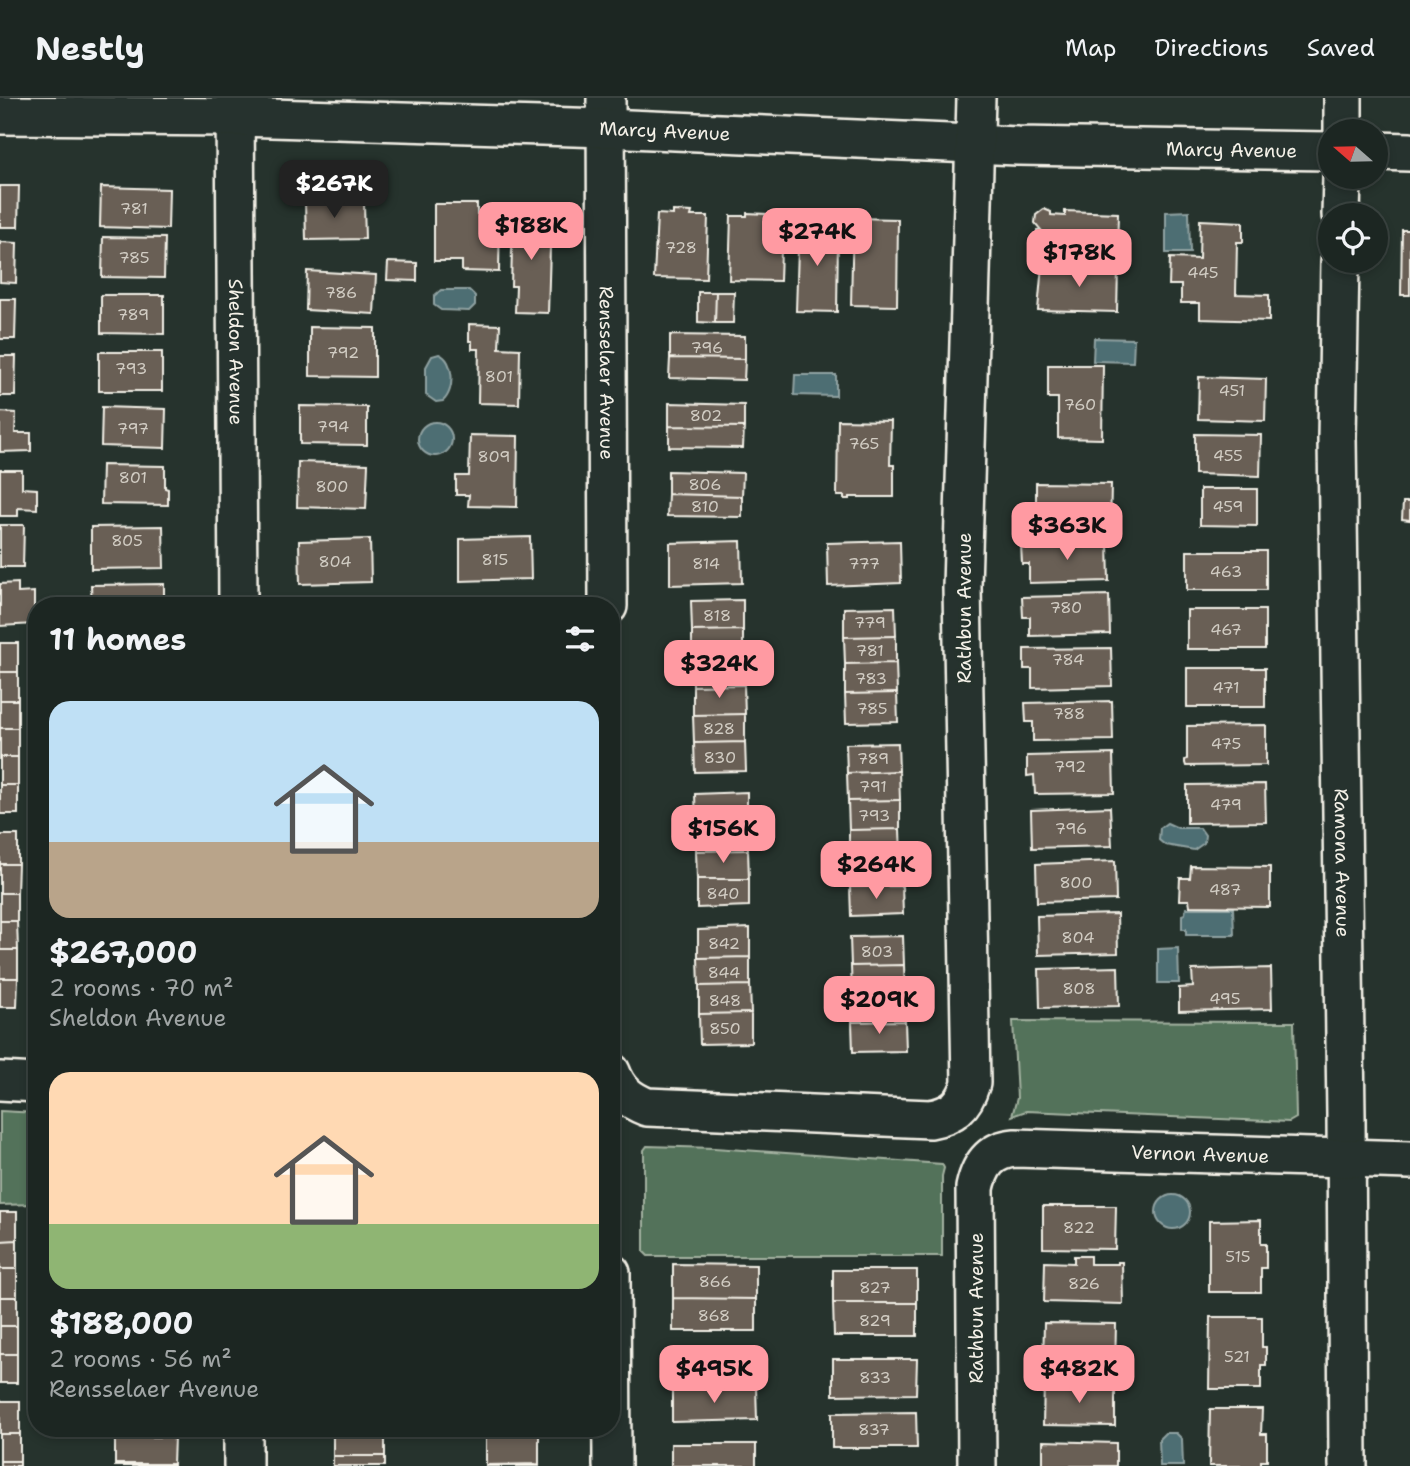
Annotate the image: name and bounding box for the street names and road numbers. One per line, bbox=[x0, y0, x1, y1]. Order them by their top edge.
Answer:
street label: Marcy Avenue bbox=[599, 116, 731, 146]
street label: Marcy Avenue bbox=[1166, 136, 1297, 163]
street label: Sheldon Avenue bbox=[223, 279, 249, 425]
street label: Rensselaer Avenue bbox=[594, 286, 619, 460]
street label: Rathbun Avenue bbox=[952, 532, 977, 684]
street label: Ramona Avenue bbox=[1329, 788, 1356, 938]
street label: Vernon Avenue bbox=[1131, 1140, 1270, 1169]
street label: Rathbun Avenue bbox=[964, 1232, 989, 1384]

